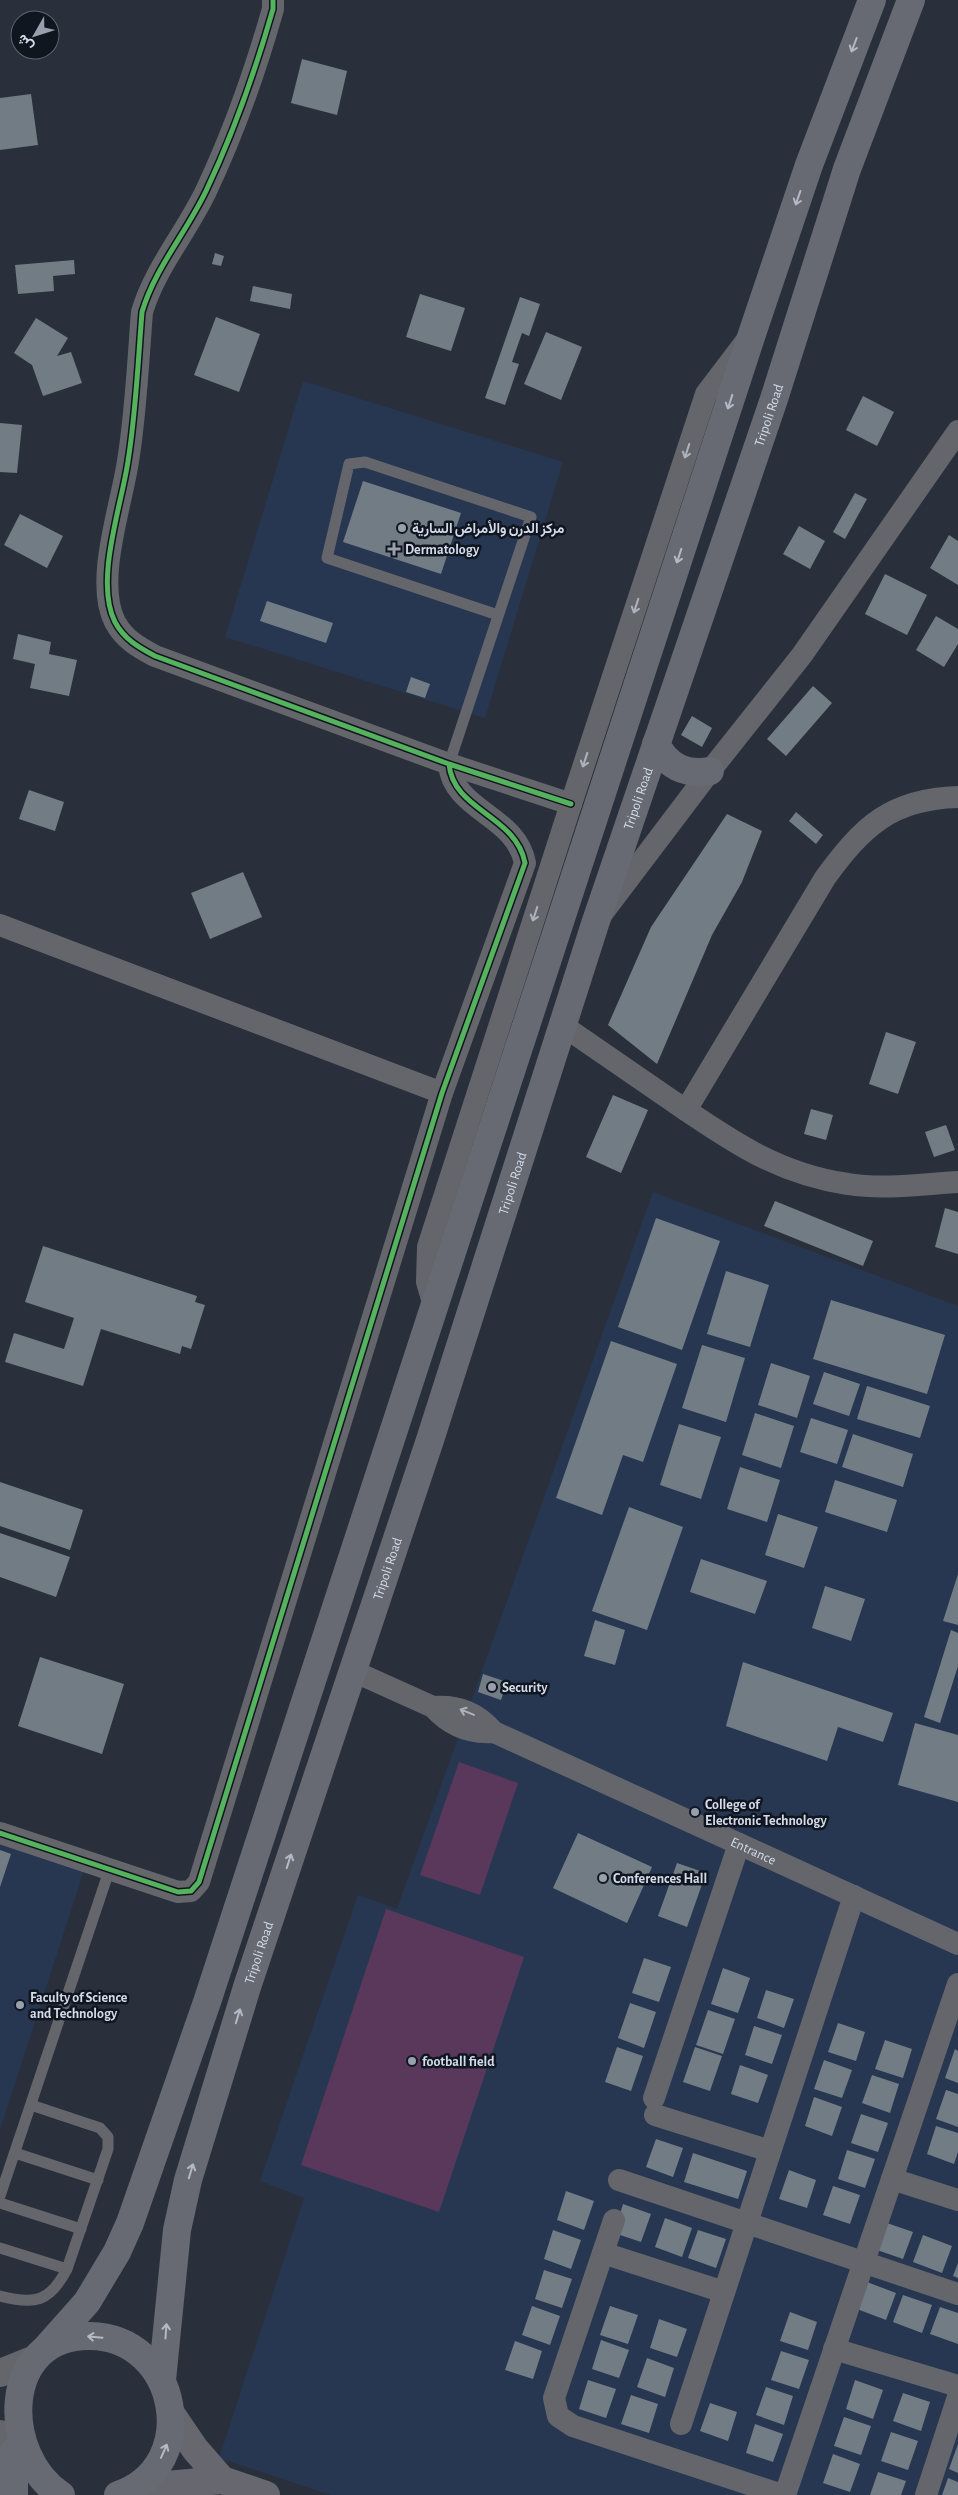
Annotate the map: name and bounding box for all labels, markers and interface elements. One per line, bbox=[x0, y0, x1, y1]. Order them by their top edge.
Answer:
north arrow bbox=[10, 10, 60, 60]
text: ش bbox=[15, 31, 37, 53]
one-way arrow bbox=[849, 37, 858, 53]
one-way arrow bbox=[793, 190, 802, 205]
street label: Tripoli Road bbox=[752, 382, 786, 448]
one-way arrow bbox=[724, 393, 734, 409]
one-way arrow bbox=[682, 443, 691, 459]
place label: مركز الدرن والأمراض السارية bbox=[412, 520, 565, 537]
marker: مركز الدرن والأمراض السارية bbox=[396, 522, 408, 534]
marker: Dermatology bbox=[387, 542, 401, 556]
place label: Dermatology bbox=[405, 543, 480, 557]
one-way arrow bbox=[674, 548, 683, 564]
one-way arrow bbox=[631, 597, 640, 613]
one-way arrow bbox=[580, 751, 589, 767]
street label: Tripoli Road bbox=[622, 766, 656, 832]
one-way arrow bbox=[530, 906, 539, 922]
street label: Tripoli Road bbox=[496, 1151, 530, 1217]
street label: Tripoli Road bbox=[371, 1536, 405, 1602]
marker: Security bbox=[486, 1681, 498, 1693]
place label: Security bbox=[502, 1681, 548, 1695]
one-way arrow bbox=[460, 1706, 475, 1716]
place label: College of Electronic Technology bbox=[705, 1798, 827, 1828]
marker: College of Electronic Technology bbox=[689, 1806, 701, 1818]
street label: Entrance bbox=[728, 1835, 778, 1868]
one-way arrow bbox=[285, 1854, 294, 1870]
marker: Conferences Hall bbox=[597, 1872, 609, 1884]
place label: Conferences Hall bbox=[613, 1872, 707, 1886]
street label: Tripoli Road bbox=[243, 1920, 276, 1986]
place label: Faculty of Science and Technology bbox=[30, 1991, 128, 2021]
marker: Faculty of Science and Technology bbox=[14, 1999, 26, 2011]
one-way arrow bbox=[234, 2008, 244, 2024]
marker: football field bbox=[406, 2055, 418, 2067]
place label: football field bbox=[422, 2055, 495, 2069]
one-way arrow bbox=[187, 2164, 196, 2179]
one-way arrow bbox=[161, 2324, 171, 2340]
one-way arrow bbox=[87, 2332, 103, 2342]
one-way arrow bbox=[160, 2444, 170, 2459]

